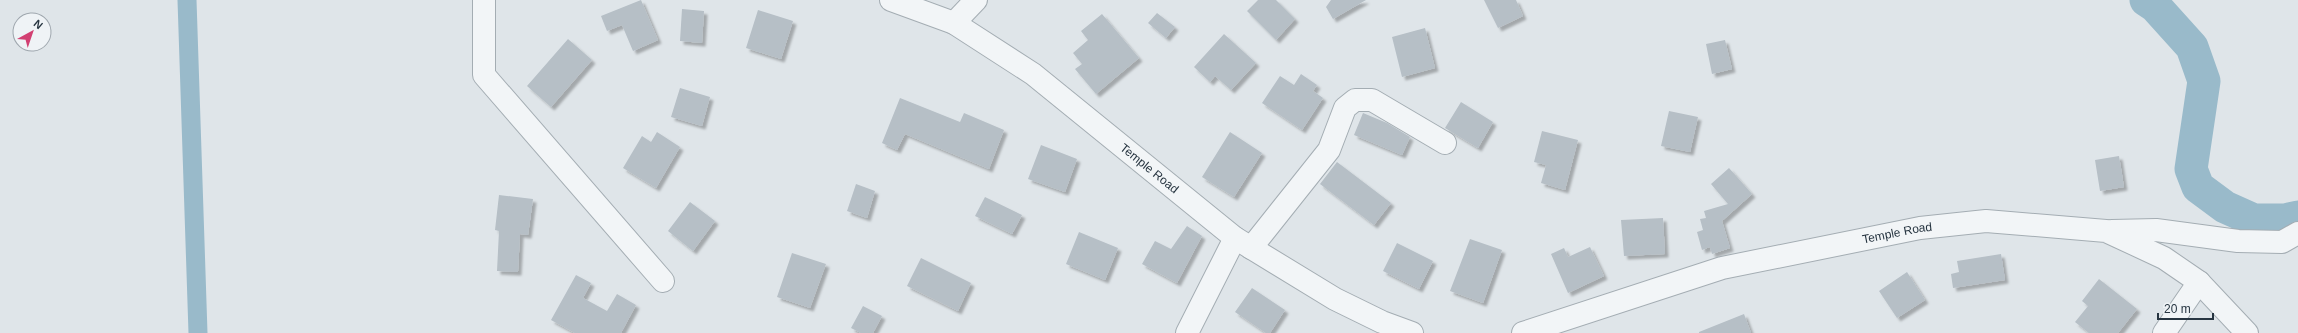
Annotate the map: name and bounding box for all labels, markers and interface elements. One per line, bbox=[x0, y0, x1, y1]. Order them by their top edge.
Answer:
north arrow bbox=[12, 12, 52, 52]
text: N bbox=[32, 17, 45, 32]
street label: Temple Road bbox=[1117, 141, 1181, 196]
street label: Temple Road bbox=[1861, 220, 1933, 246]
scale bar bbox=[2158, 295, 2213, 321]
text: 20 m bbox=[2164, 302, 2191, 316]

